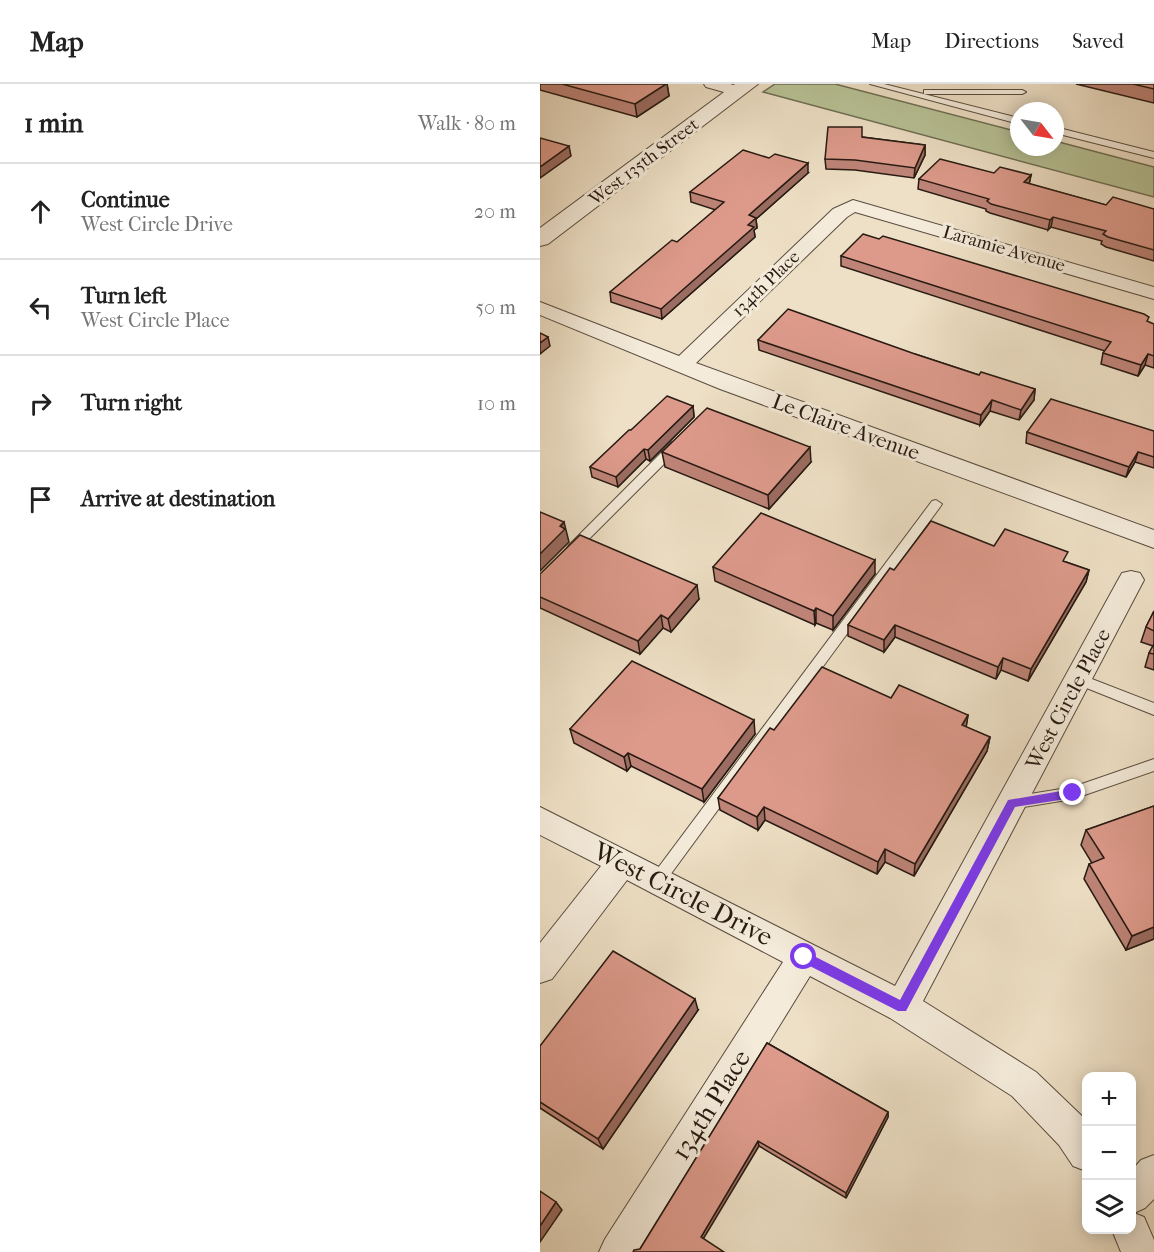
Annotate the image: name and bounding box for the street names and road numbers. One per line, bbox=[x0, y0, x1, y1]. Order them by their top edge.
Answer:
street label: West 135th Street bbox=[584, 114, 703, 211]
street label: Laramie Avenue bbox=[940, 222, 1068, 277]
street label: 134th Place bbox=[728, 247, 804, 321]
street label: Le Claire Avenue bbox=[769, 389, 923, 465]
street label: West Circle Place bbox=[1020, 625, 1115, 774]
street label: West Circle Drive bbox=[587, 835, 778, 953]
street label: 134th Place bbox=[665, 1044, 757, 1166]

